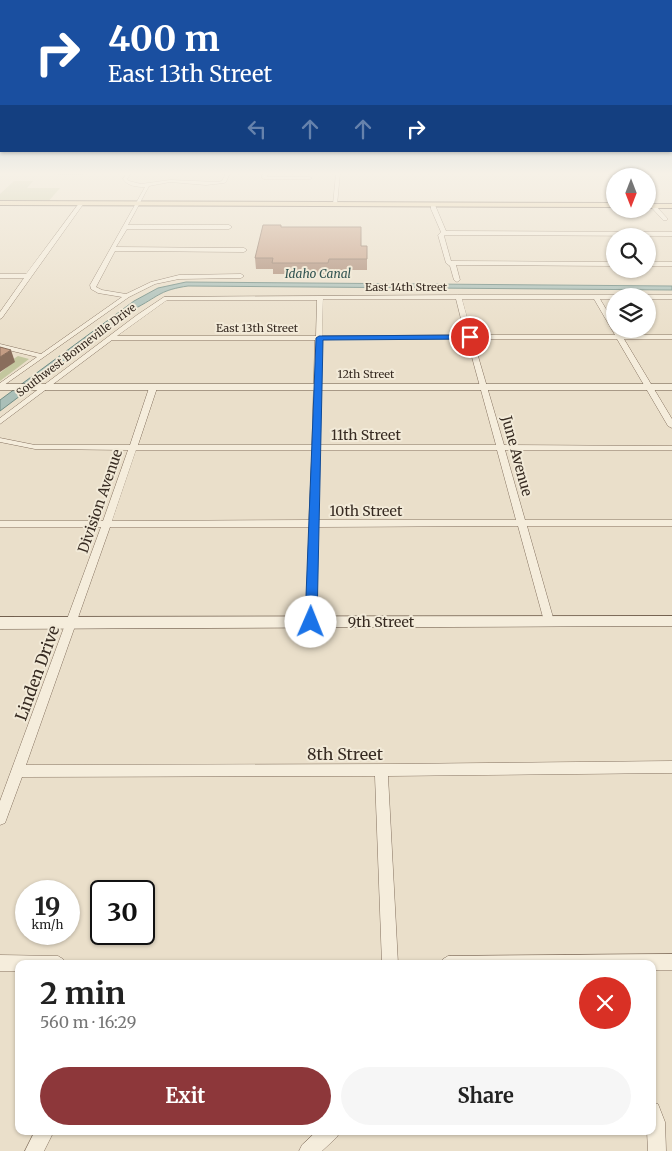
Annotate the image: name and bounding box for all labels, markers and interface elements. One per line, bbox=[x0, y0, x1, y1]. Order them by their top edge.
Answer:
text: 400 m bbox=[108, 17, 220, 61]
icon: right bbox=[25, 20, 90, 85]
text: East 13th Street bbox=[108, 60, 272, 88]
icon: left bbox=[243, 115, 271, 143]
icon: ahead bbox=[296, 115, 324, 143]
icon: ahead bbox=[349, 115, 377, 143]
icon: right bbox=[402, 115, 430, 143]
north arrow bbox=[606, 168, 656, 218]
map controls bbox=[606, 168, 656, 338]
button: search bbox=[606, 228, 656, 278]
water label: Idaho Canal bbox=[285, 266, 352, 281]
street label: East 14th Street bbox=[365, 280, 448, 294]
button: layers bbox=[606, 288, 656, 338]
street label: Southwest Bonneville Drive bbox=[13, 300, 139, 400]
pin bbox=[449, 316, 491, 358]
street label: East 13th Street bbox=[216, 321, 299, 335]
icon: arrive bbox=[456, 323, 484, 351]
street label: 12th Street bbox=[338, 367, 395, 381]
street label: June Avenue bbox=[497, 413, 536, 498]
street label: 11th Street bbox=[331, 426, 401, 444]
street label: Division Avenue bbox=[74, 447, 126, 555]
street label: 10th Street bbox=[330, 502, 403, 520]
position arrow bbox=[284, 595, 336, 647]
street label: 9th Street bbox=[348, 613, 415, 631]
street label: Linden Drive bbox=[11, 623, 63, 723]
street label: 8th Street bbox=[307, 744, 384, 764]
speed limit sign: 30 bbox=[90, 880, 155, 945]
text: 19 bbox=[35, 890, 60, 922]
text: km/h bbox=[32, 917, 63, 932]
text: 2 min bbox=[40, 974, 125, 1012]
button: close bbox=[579, 977, 631, 1029]
text: 560 m · 16:29 bbox=[40, 1012, 136, 1032]
button: Exit bbox=[40, 1067, 331, 1125]
button: Share bbox=[341, 1067, 631, 1125]

